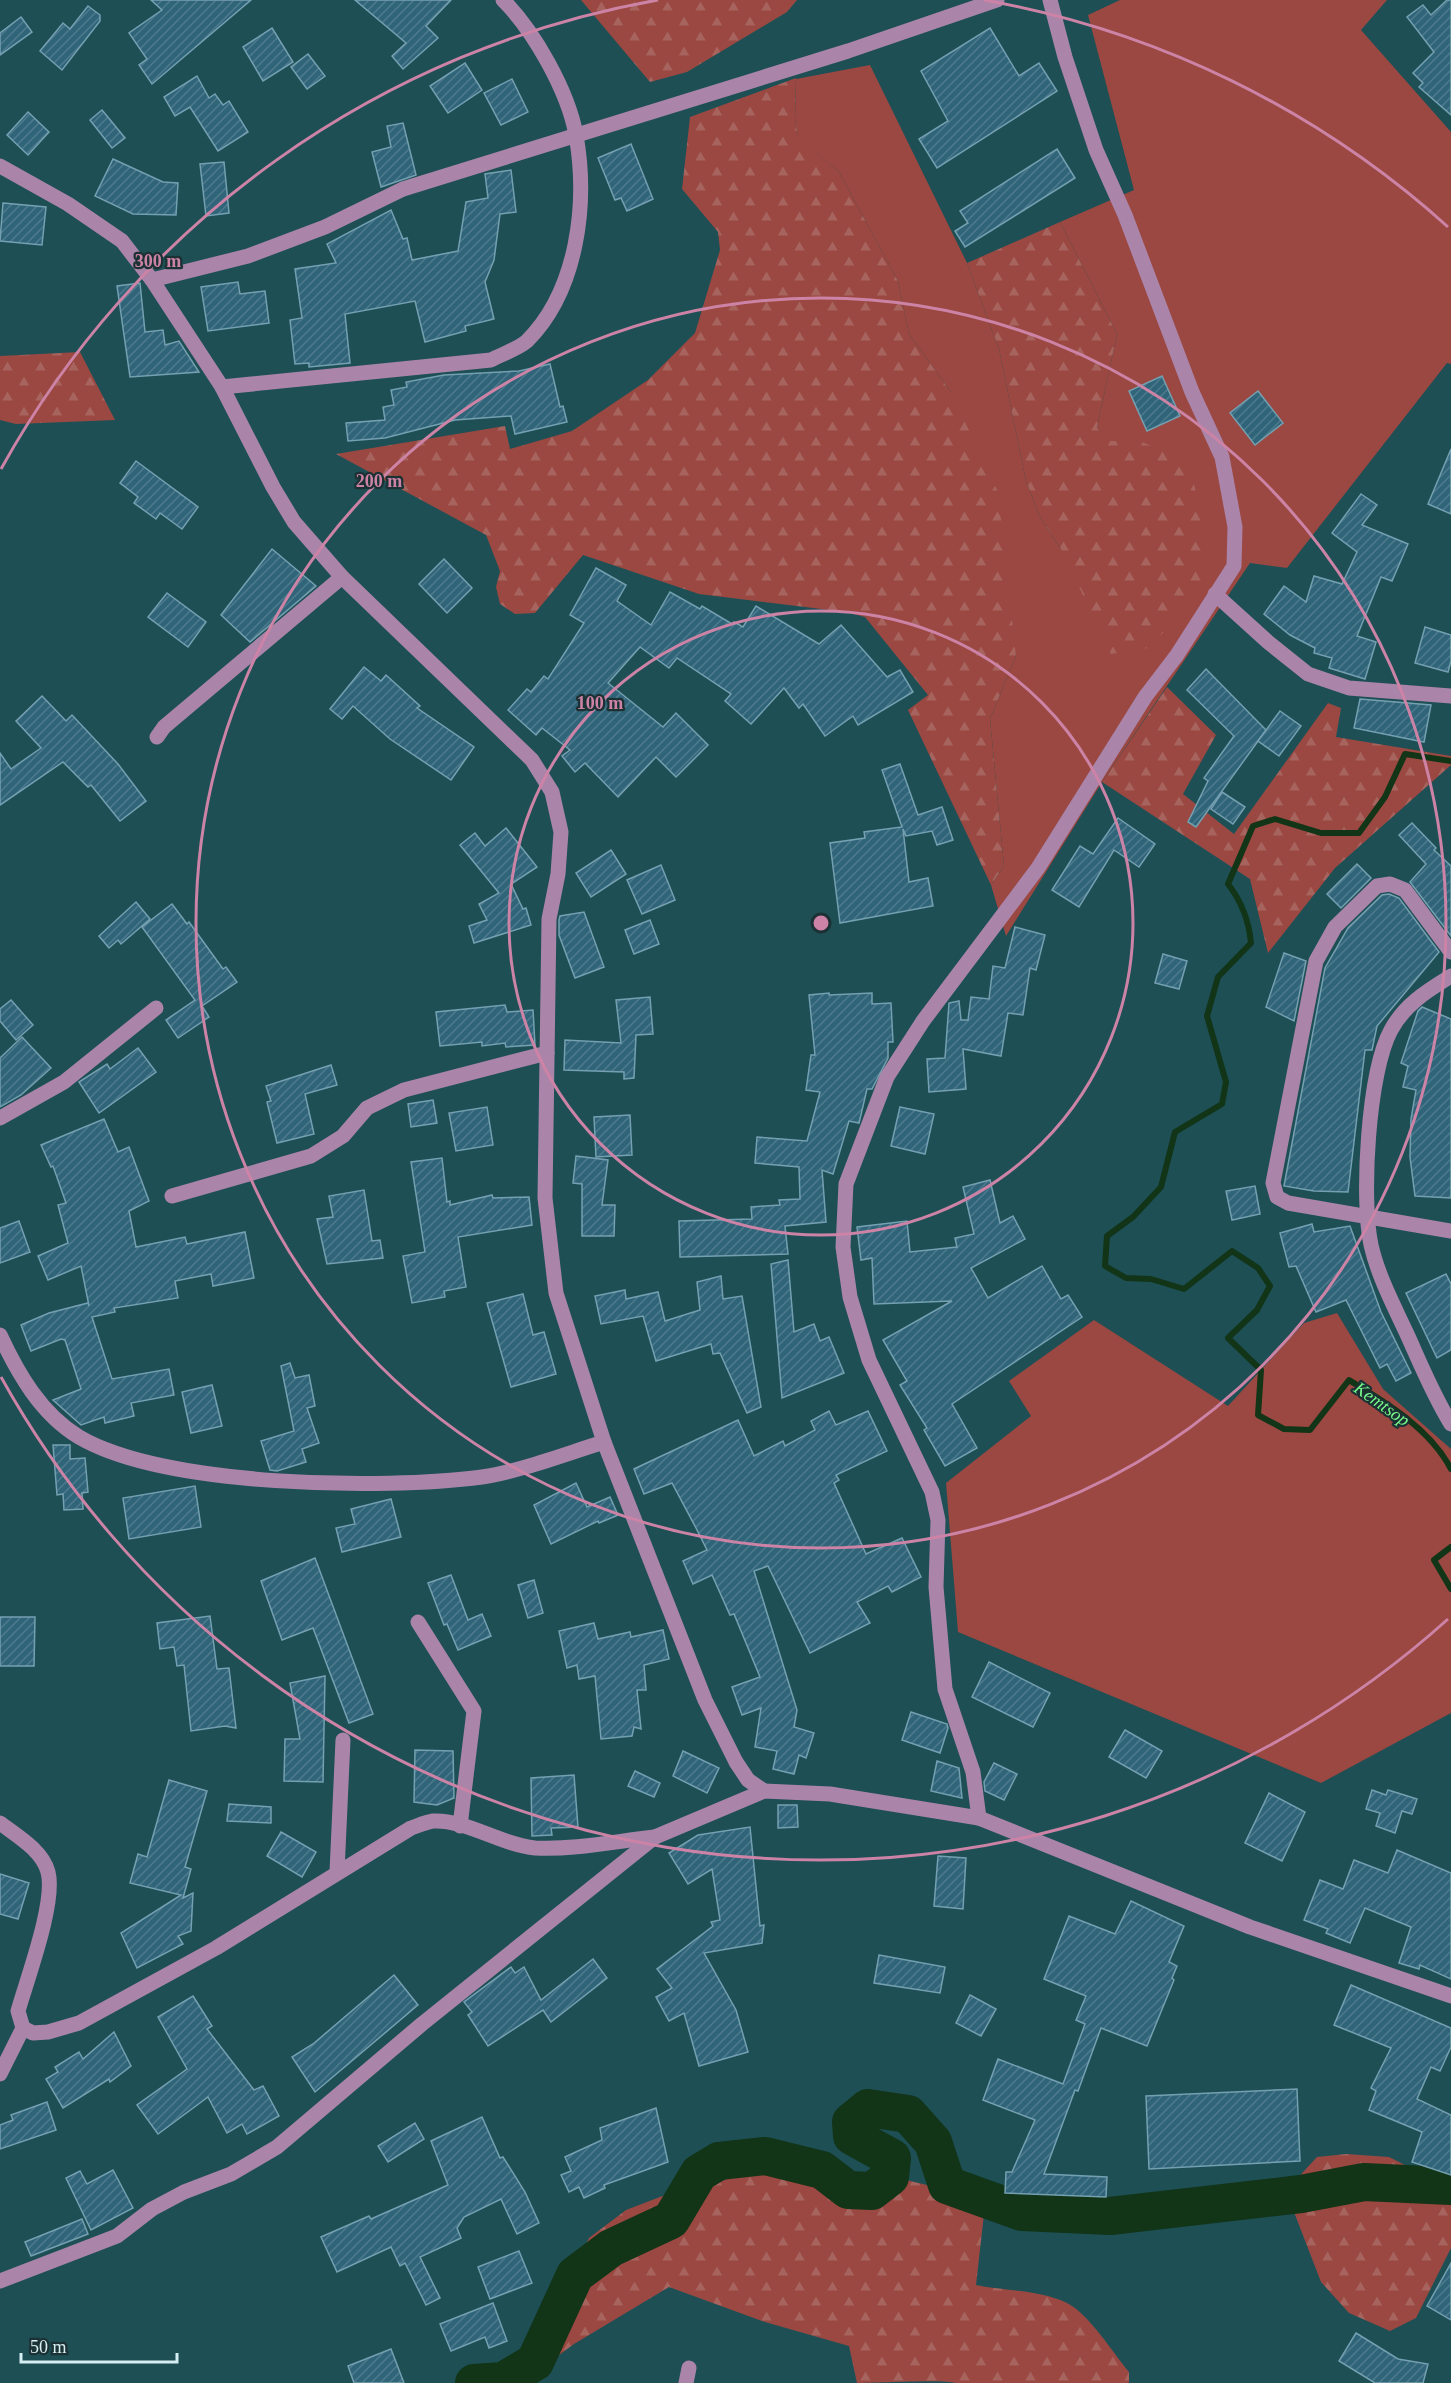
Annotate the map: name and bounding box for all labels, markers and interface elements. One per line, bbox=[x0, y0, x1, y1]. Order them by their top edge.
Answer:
text: 300 m bbox=[135, 251, 181, 271]
text: 200 m bbox=[356, 471, 402, 491]
text: 100 m bbox=[577, 693, 623, 713]
centre of rings bbox=[811, 913, 831, 933]
water label: Kemtsop bbox=[1350, 1377, 1414, 1430]
scale bar bbox=[21, 2326, 177, 2364]
text: 50 m bbox=[30, 2337, 67, 2357]

